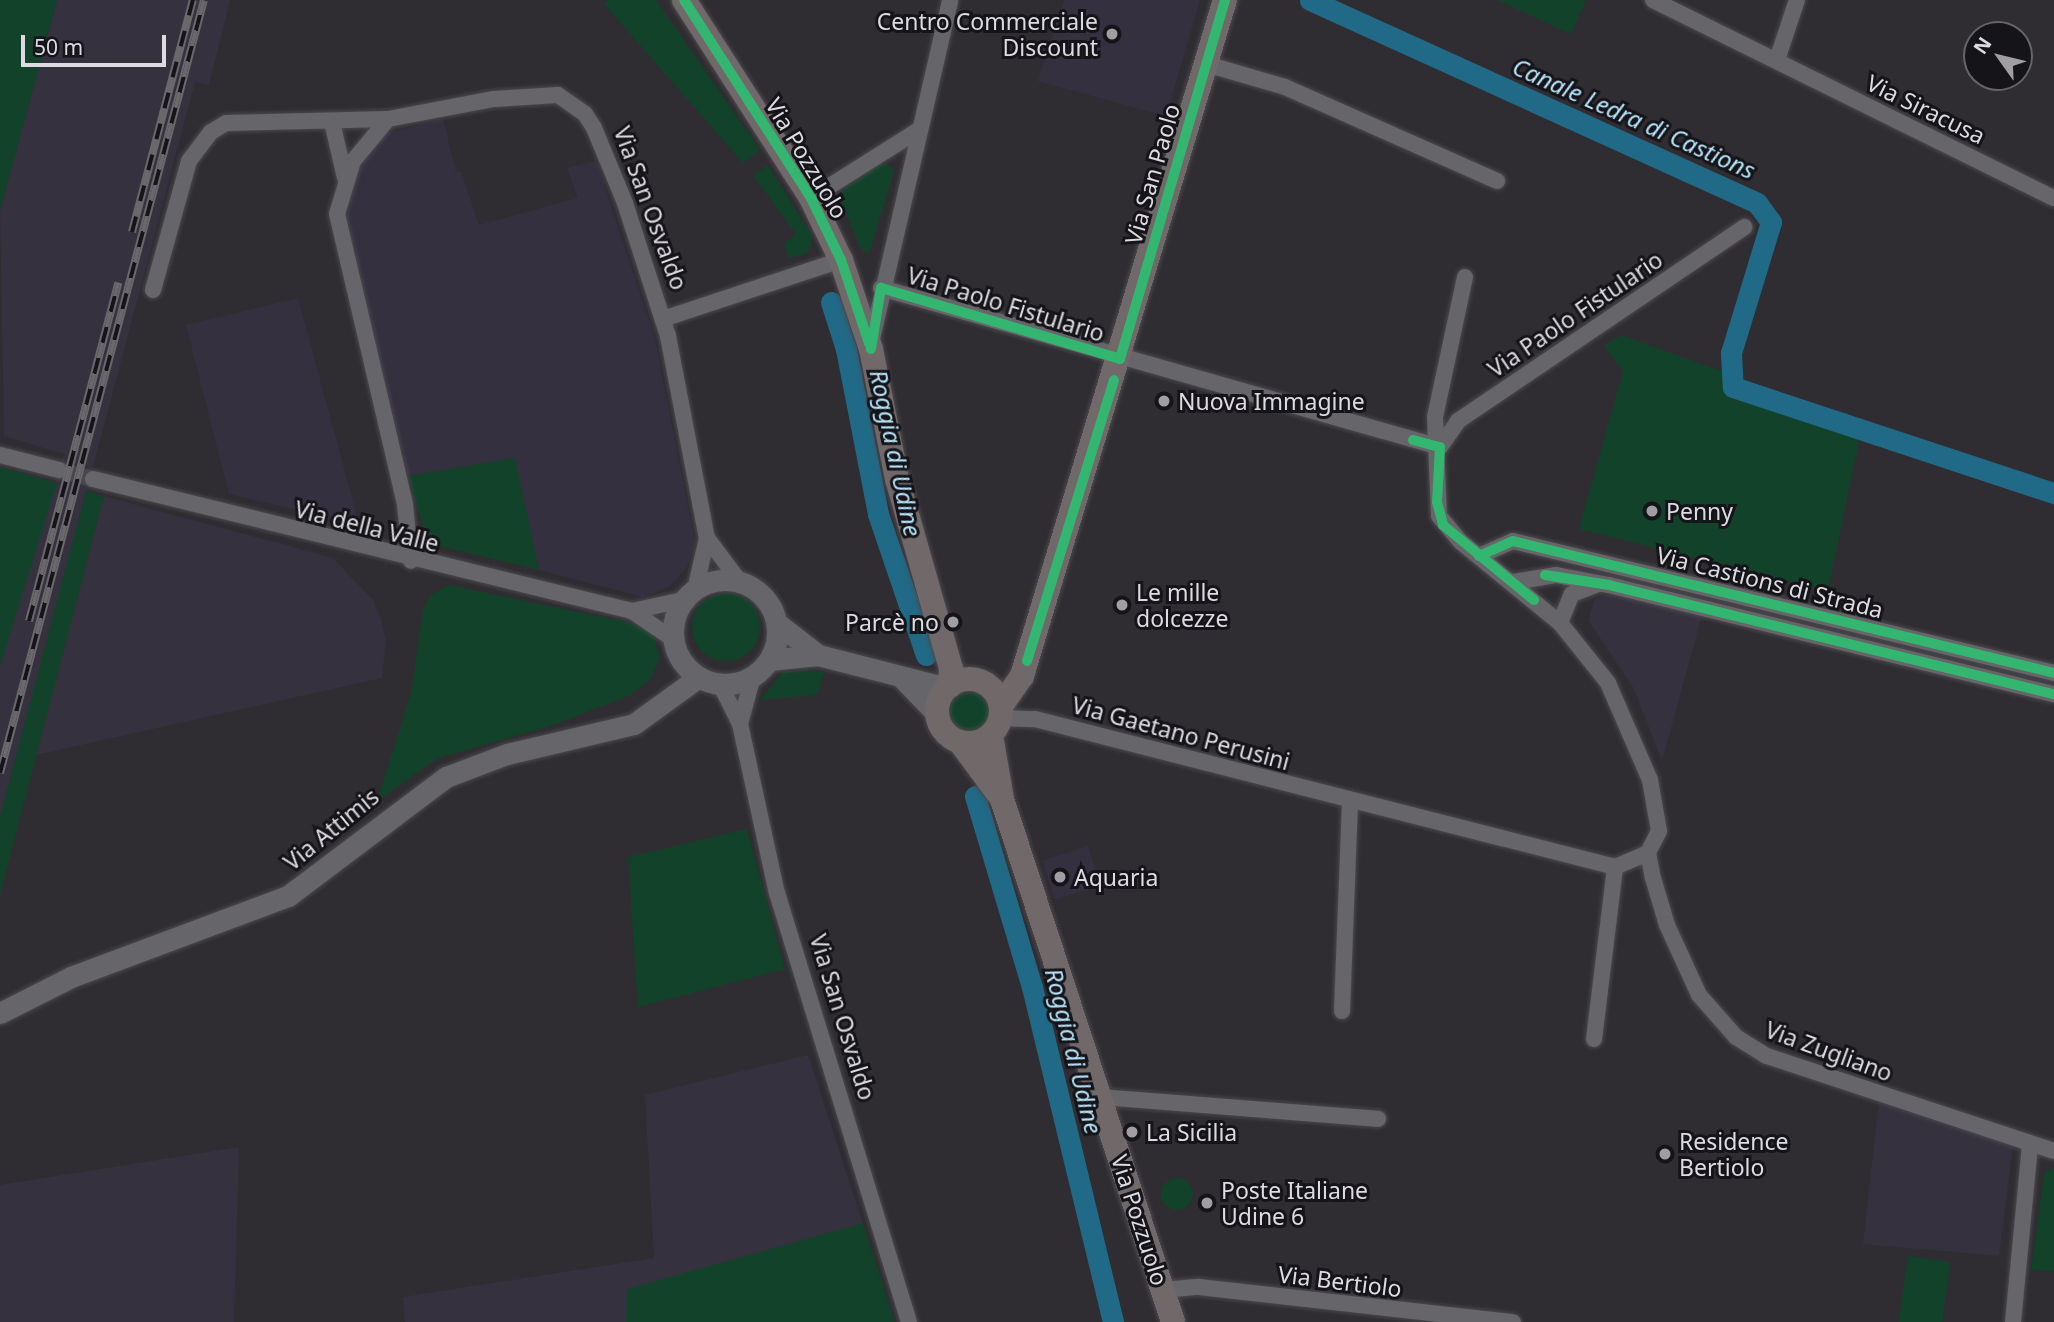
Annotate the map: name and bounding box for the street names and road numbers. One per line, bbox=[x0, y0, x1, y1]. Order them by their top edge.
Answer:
street label: Via Siracusa bbox=[1862, 68, 1990, 150]
street label: Via Pozzuolo bbox=[760, 93, 854, 223]
street label: Via San Paolo bbox=[1119, 101, 1185, 247]
street label: Via San Osvaldo bbox=[609, 123, 693, 293]
street label: Via Paolo Fistulario bbox=[1482, 245, 1668, 383]
street label: Via Paolo Fistulario bbox=[904, 261, 1108, 347]
street label: Via della Valle bbox=[292, 495, 442, 557]
street label: Via Castions di Strada bbox=[1654, 540, 1886, 624]
street label: Via Gaetano Perusini bbox=[1069, 691, 1293, 775]
street label: Via Attimis bbox=[278, 782, 384, 876]
street label: Via San Osvaldo bbox=[805, 931, 881, 1103]
street label: Via Zugliano bbox=[1762, 1015, 1896, 1087]
street label: Via Pozzuolo bbox=[1106, 1151, 1174, 1289]
street label: Via Bertiolo bbox=[1277, 1260, 1403, 1302]

